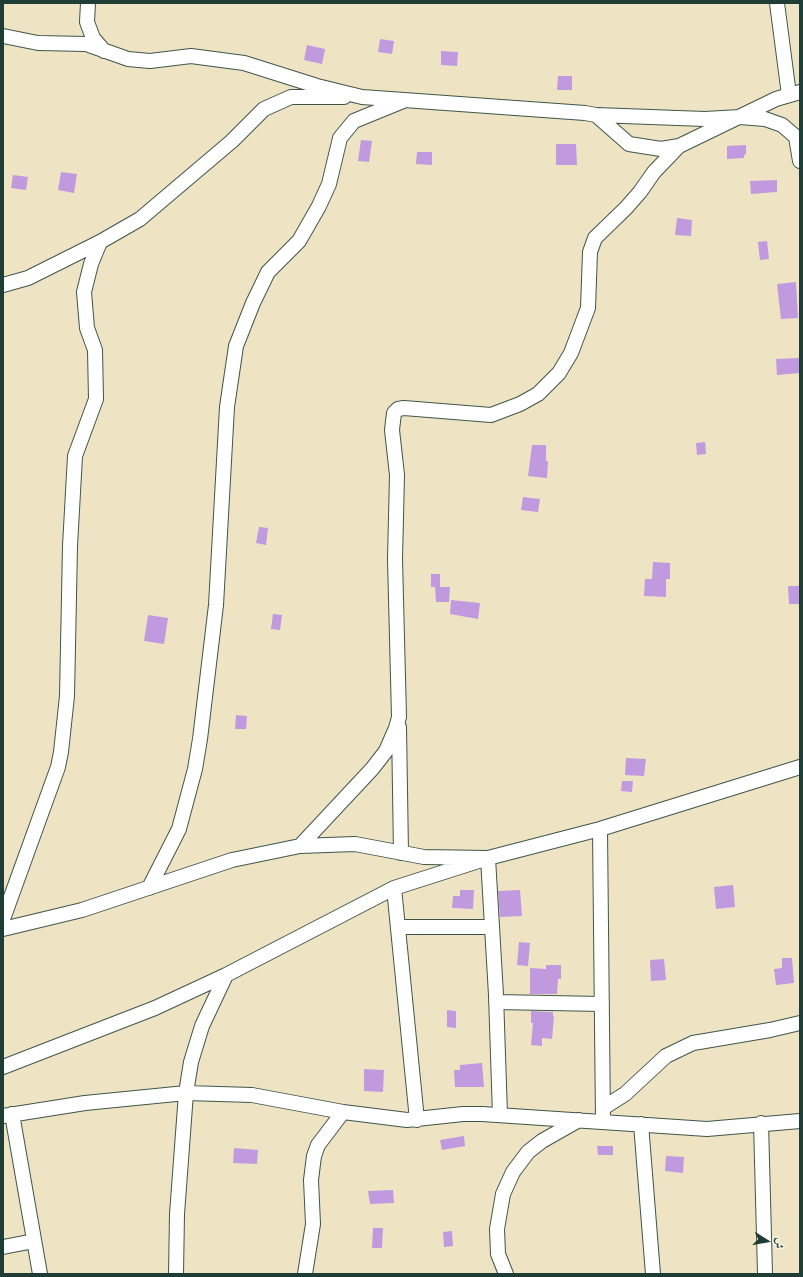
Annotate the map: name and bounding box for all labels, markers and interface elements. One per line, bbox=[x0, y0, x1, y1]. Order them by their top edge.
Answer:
north arrow bbox=[747, 1221, 787, 1261]
text: ش bbox=[770, 1236, 788, 1250]

